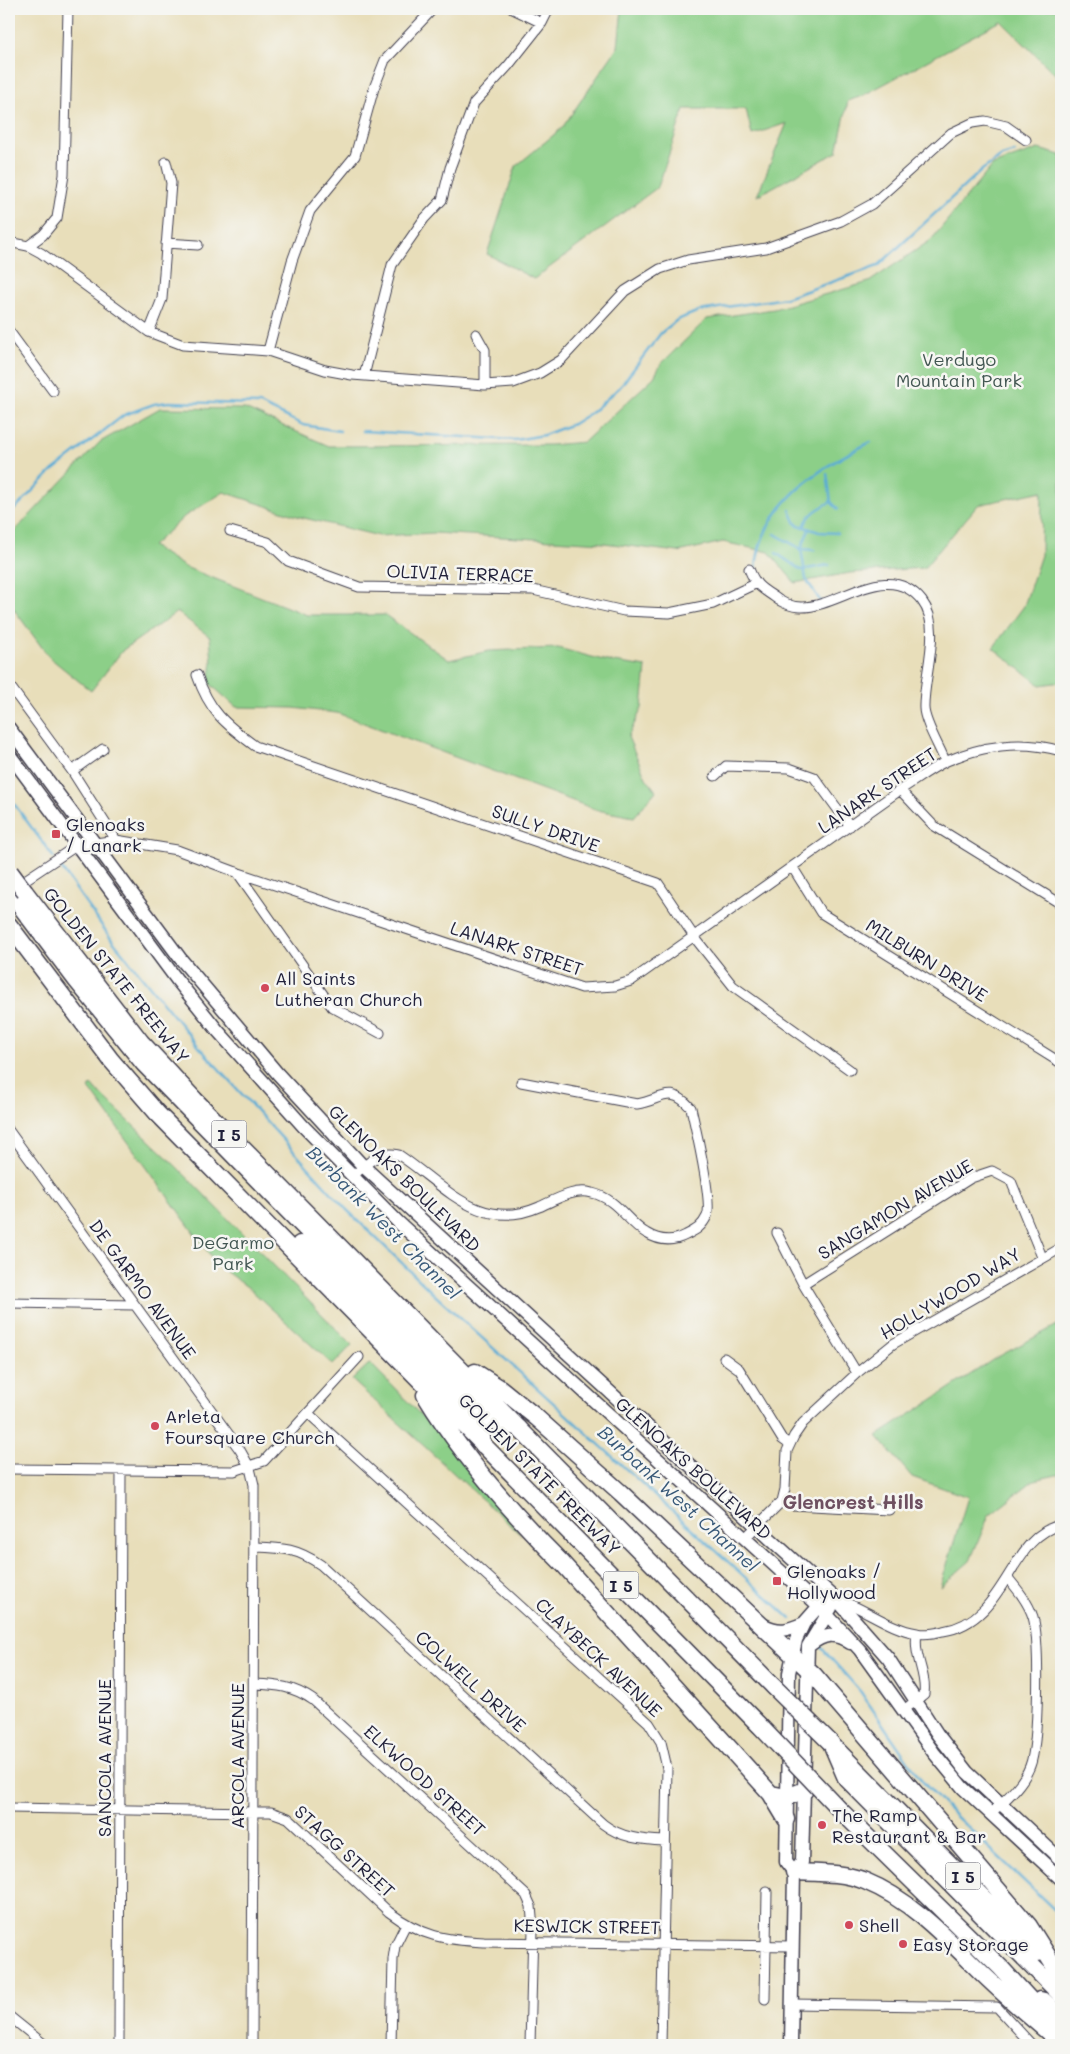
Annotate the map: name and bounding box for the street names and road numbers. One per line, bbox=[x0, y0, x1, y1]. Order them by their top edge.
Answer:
street label: OLIVIA TERRACE bbox=[386, 558, 534, 588]
street label: LANARK STREET bbox=[813, 741, 941, 839]
street label: SULLY DRIVE bbox=[489, 798, 603, 858]
street label: GOLDEN STATE FREEWAY bbox=[39, 882, 195, 1068]
street label: MILBURN DRIVE bbox=[862, 913, 992, 1007]
street label: LANARK STREET bbox=[448, 915, 586, 981]
street label: GLENOAKS BOULEVARD bbox=[324, 1099, 486, 1257]
road number: I 5 bbox=[212, 1120, 246, 1148]
street label: SANGAMON AVENUE bbox=[813, 1153, 977, 1265]
street label: DE GARMO AVENUE bbox=[84, 1214, 202, 1364]
street label: HOLLYWOOD WAY bbox=[875, 1241, 1025, 1345]
street label: GOLDEN STATE FREEWAY bbox=[454, 1388, 626, 1560]
street label: GLENOAKS BOULEVARD bbox=[611, 1391, 777, 1545]
road number: I 5 bbox=[604, 1572, 638, 1598]
street label: CLAYBECK AVENUE bbox=[531, 1592, 667, 1722]
street label: COLWELL DRIVE bbox=[411, 1625, 531, 1737]
street label: SANCOLA AVENUE bbox=[92, 1679, 116, 1837]
street label: ARCOLA AVENUE bbox=[225, 1683, 249, 1829]
street label: ELKWOOD STREET bbox=[359, 1719, 491, 1841]
street label: STAGG STREET bbox=[290, 1799, 400, 1903]
road number: I 5 bbox=[946, 1862, 980, 1890]
street label: KESWICK STREET bbox=[513, 1913, 661, 1939]

